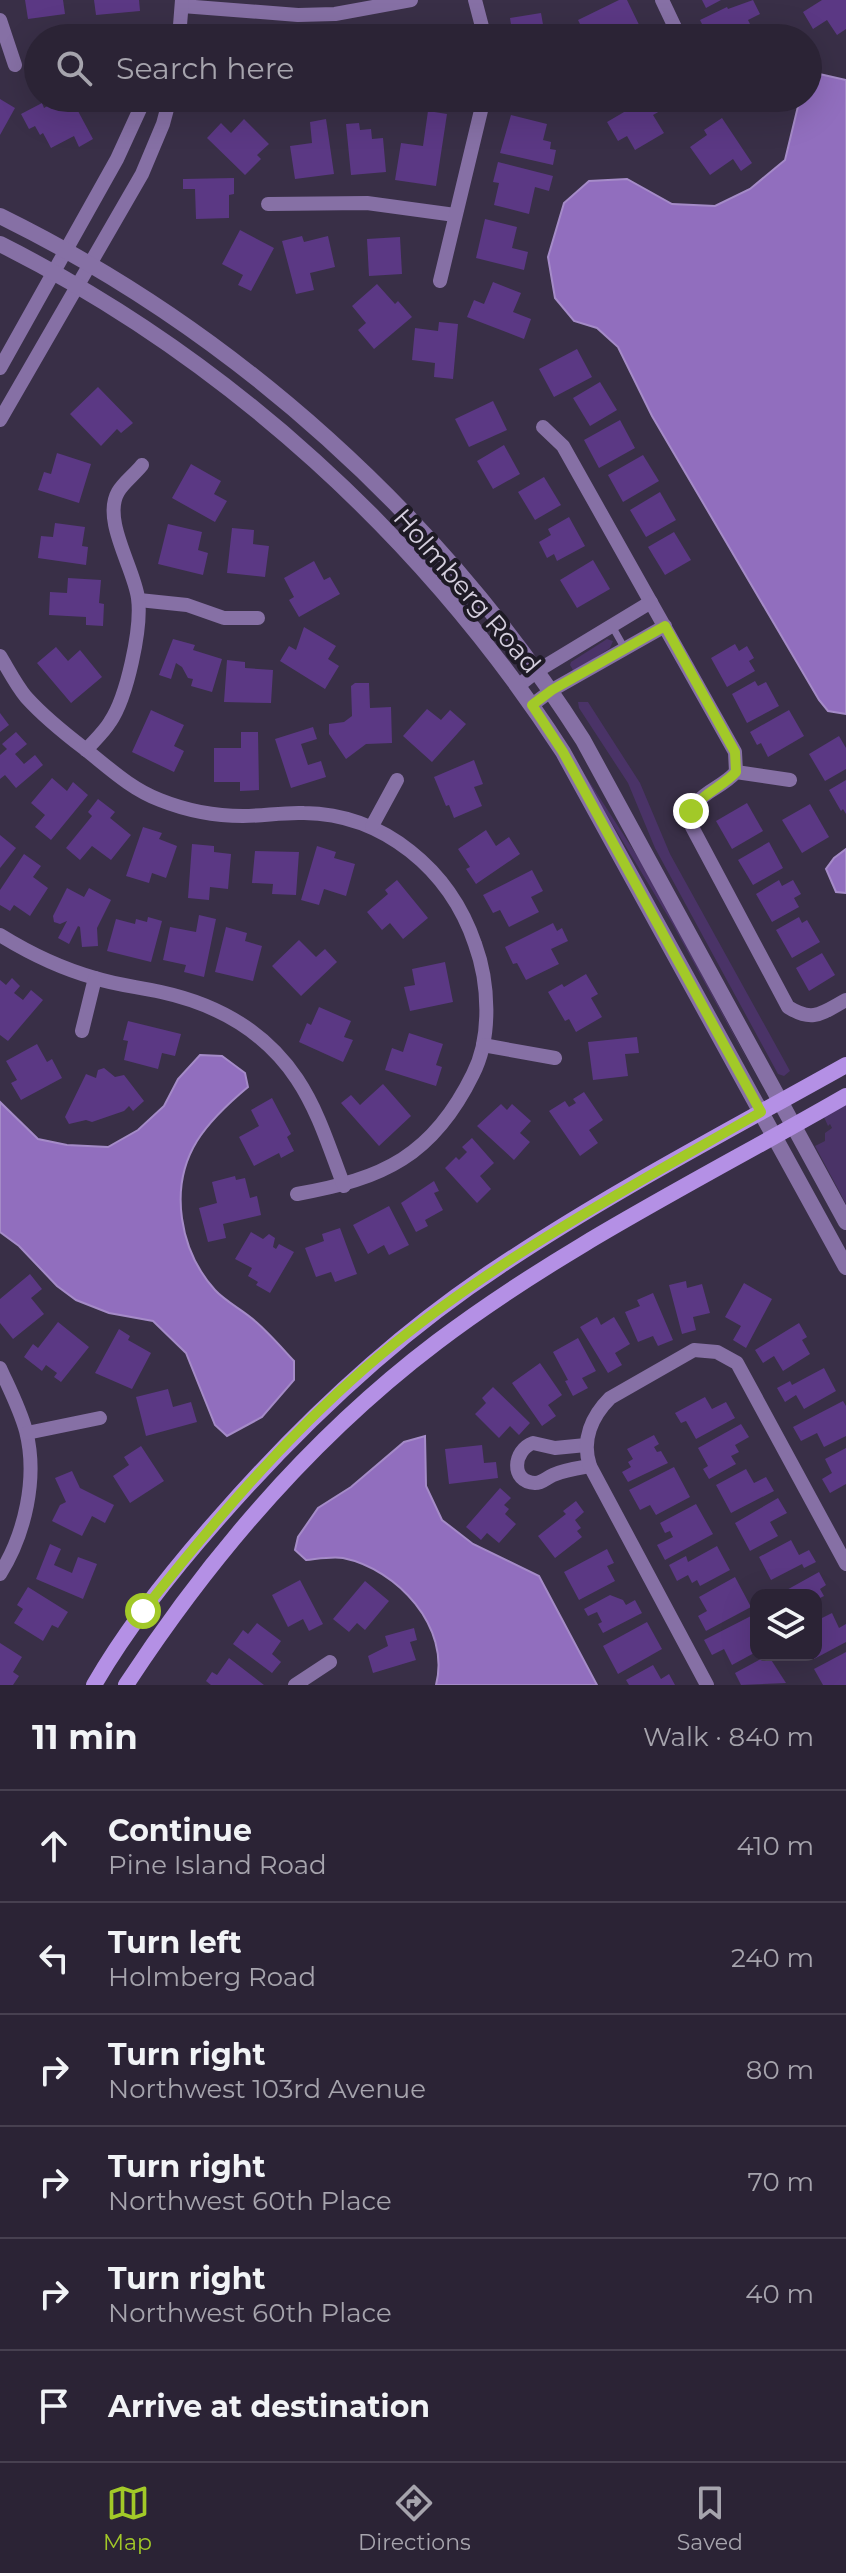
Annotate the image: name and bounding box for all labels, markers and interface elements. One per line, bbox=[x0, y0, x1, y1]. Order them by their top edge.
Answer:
search box bbox=[24, 24, 822, 112]
icon: search bbox=[52, 46, 96, 90]
text: Search here bbox=[116, 50, 294, 87]
street label: Holmberg Road bbox=[387, 502, 547, 680]
route end bbox=[673, 793, 709, 829]
map controls bbox=[750, 1589, 822, 1661]
button: layers bbox=[750, 1589, 822, 1661]
route start bbox=[125, 1593, 161, 1629]
text: 11 min bbox=[32, 1716, 138, 1758]
text: Walk · 840 m bbox=[643, 1721, 814, 1753]
text: Continue bbox=[108, 1812, 252, 1849]
icon: ahead bbox=[32, 1824, 76, 1868]
text: 410 m bbox=[736, 1830, 814, 1862]
text: Pine Island Road bbox=[108, 1849, 327, 1881]
text: Turn left bbox=[108, 1924, 241, 1961]
icon: left bbox=[32, 1936, 76, 1980]
text: 240 m bbox=[731, 1942, 814, 1974]
text: Holmberg Road bbox=[108, 1961, 316, 1993]
text: Turn right bbox=[108, 2036, 265, 2073]
icon: right bbox=[32, 2048, 76, 2092]
text: 80 m bbox=[746, 2054, 814, 2086]
text: Northwest 103rd Avenue bbox=[108, 2073, 426, 2105]
text: Turn right bbox=[108, 2148, 265, 2185]
icon: right bbox=[32, 2160, 76, 2204]
text: 70 m bbox=[748, 2166, 814, 2198]
text: Northwest 60th Place bbox=[108, 2185, 392, 2217]
text: Turn right bbox=[108, 2260, 265, 2297]
icon: right bbox=[32, 2272, 76, 2316]
text: 40 m bbox=[745, 2278, 814, 2310]
text: Northwest 60th Place bbox=[108, 2297, 392, 2329]
icon: arrive bbox=[32, 2384, 76, 2428]
text: Arrive at destination bbox=[108, 2388, 430, 2425]
tab: Map bbox=[103, 2481, 152, 2556]
tab: Directions bbox=[358, 2481, 471, 2556]
tab: Saved bbox=[677, 2481, 743, 2556]

